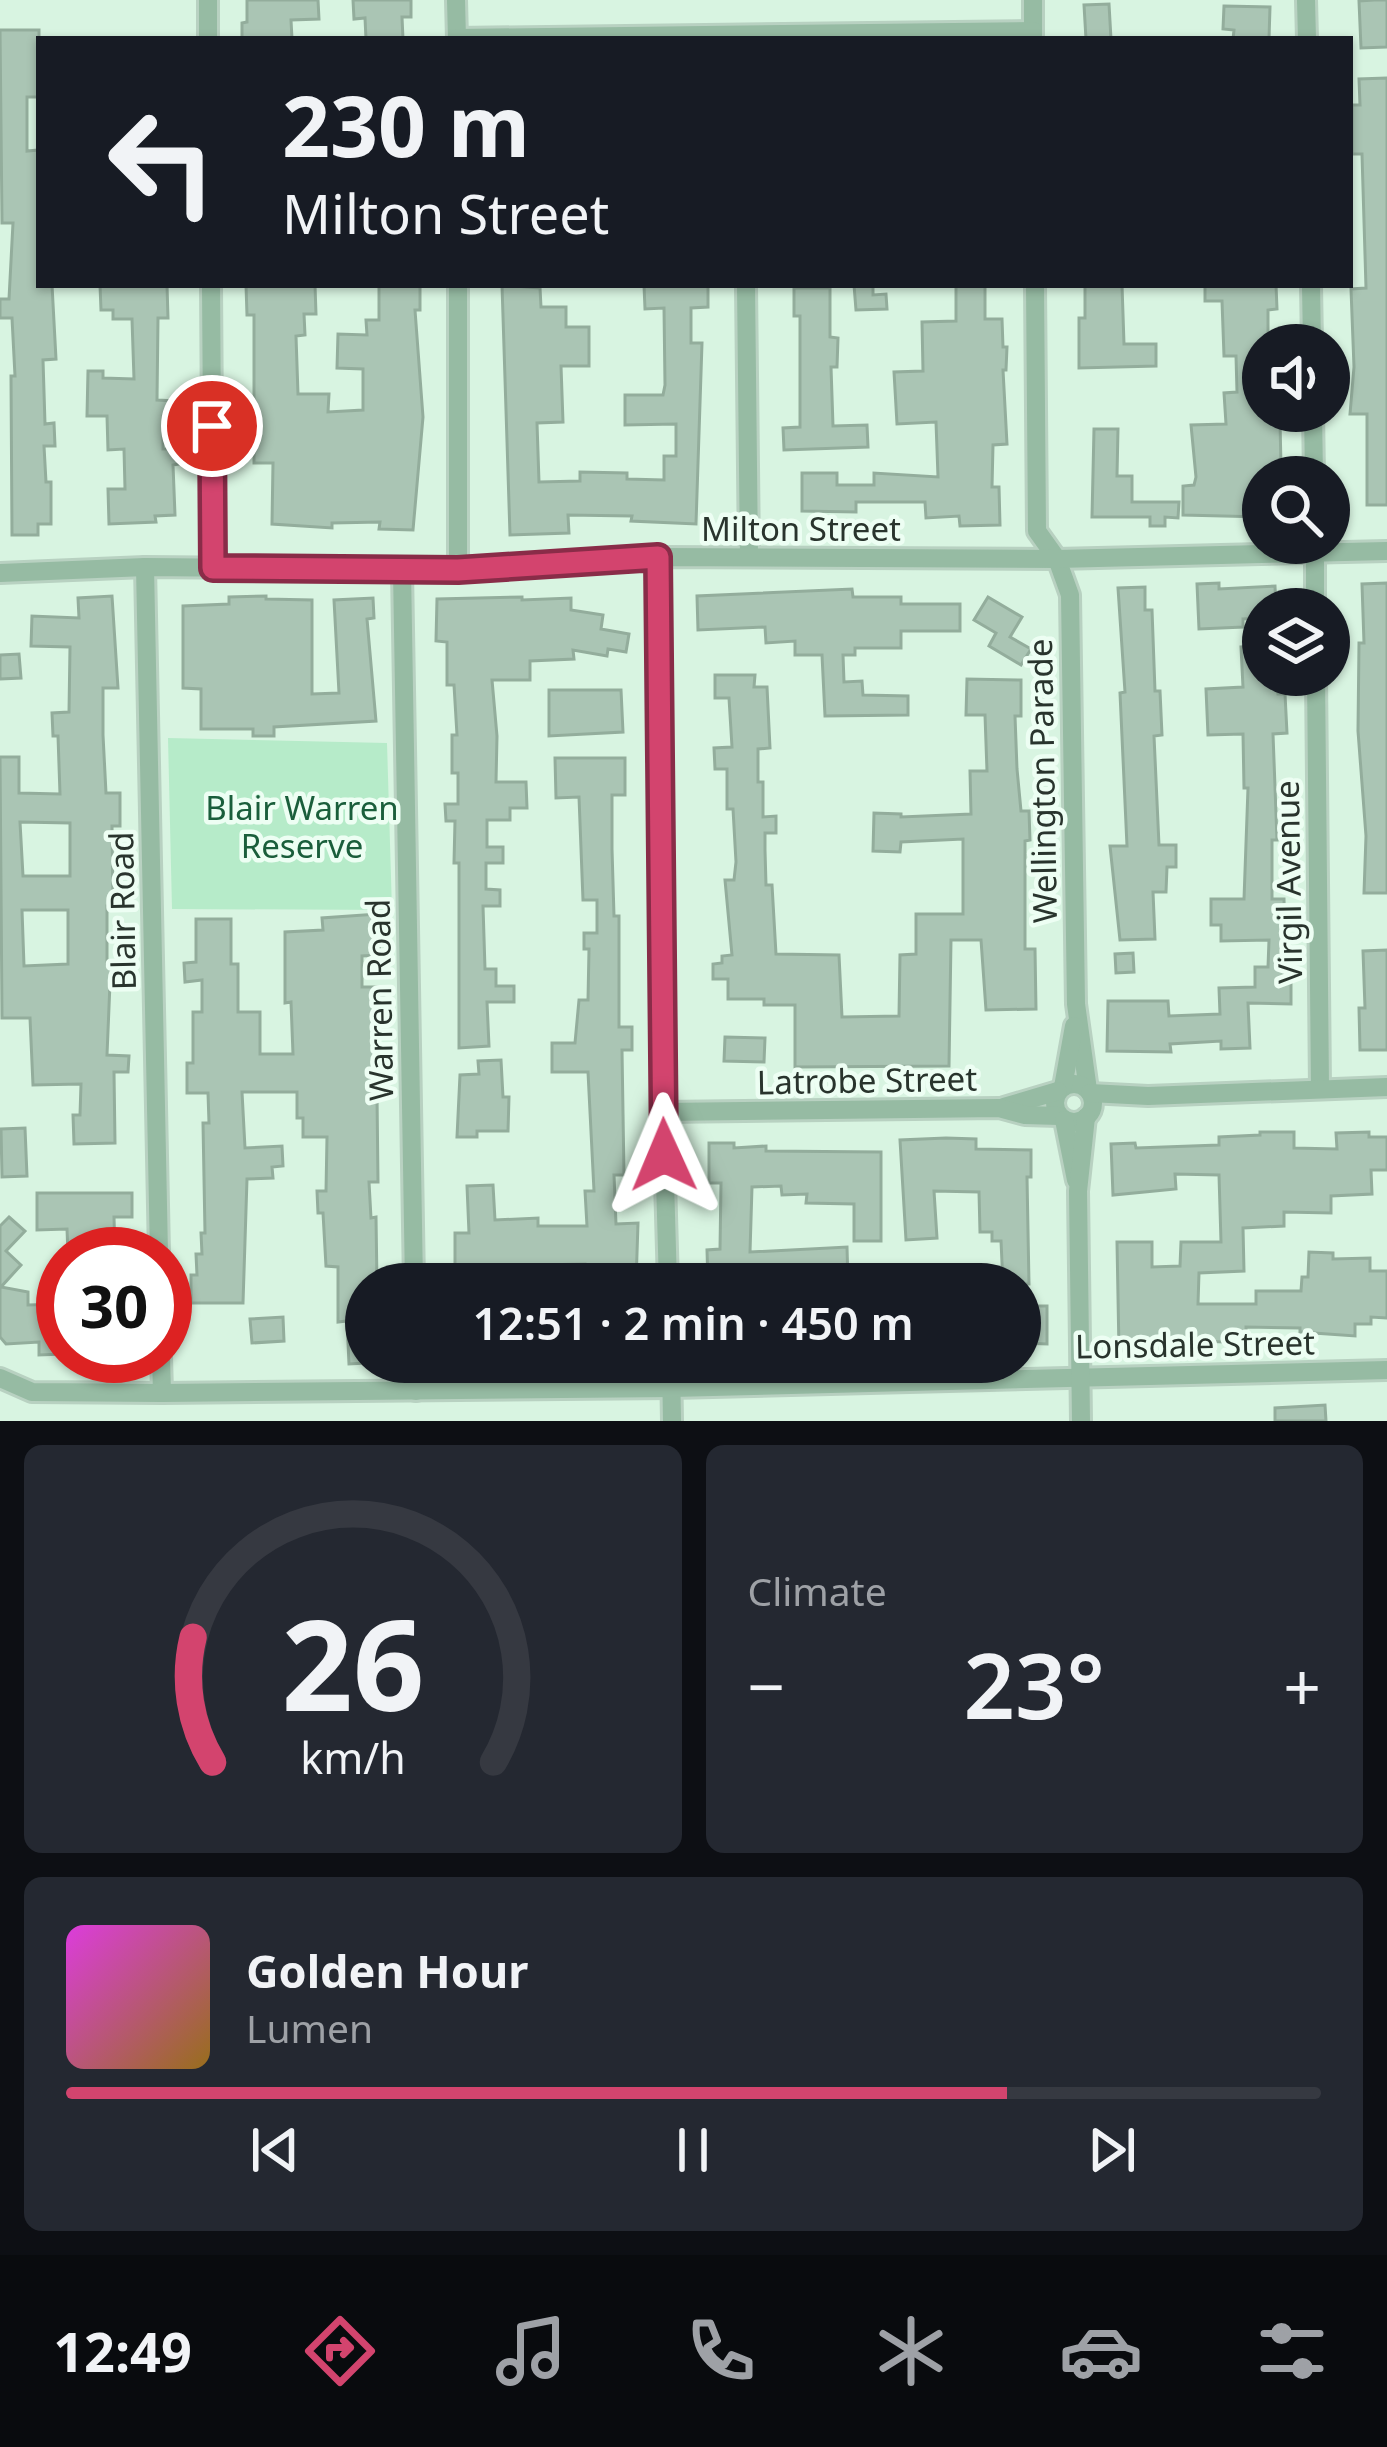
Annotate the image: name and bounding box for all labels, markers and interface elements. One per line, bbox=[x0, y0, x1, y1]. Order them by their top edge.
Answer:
text: 230 m bbox=[282, 67, 530, 182]
icon: left bbox=[84, 84, 240, 240]
text: Milton Street bbox=[282, 176, 609, 250]
map controls bbox=[1242, 324, 1350, 696]
button: sound bbox=[1242, 324, 1350, 432]
pin bbox=[161, 375, 263, 477]
icon: arrive bbox=[179, 393, 245, 459]
button: search bbox=[1242, 456, 1350, 564]
street label: Milton Street bbox=[701, 506, 901, 551]
button: layers bbox=[1242, 588, 1350, 696]
street label: Wellington Parade bbox=[1017, 638, 1067, 924]
street label: Virgil Avenue bbox=[1264, 780, 1312, 984]
park label: Blair Warren Reserve bbox=[205, 785, 399, 868]
street label: Blair Road bbox=[98, 831, 146, 991]
street label: Warren Road bbox=[355, 899, 403, 1101]
street label: Latrobe Street bbox=[756, 1056, 978, 1104]
position arrow bbox=[601, 1092, 727, 1218]
speed limit sign: 30 bbox=[36, 1227, 192, 1383]
text: 12:51 · 2 min · 450 m bbox=[472, 1292, 914, 1353]
street label: Lonsdale Street bbox=[1075, 1319, 1316, 1369]
text: Climate bbox=[748, 1564, 887, 1617]
text: 26 bbox=[281, 1578, 424, 1748]
text: 23° bbox=[964, 1623, 1105, 1745]
text: − bbox=[748, 1640, 785, 1730]
text: + bbox=[1283, 1640, 1321, 1730]
text: km/h bbox=[300, 1728, 405, 1787]
text: Golden Hour bbox=[246, 1940, 528, 2001]
text: Lumen bbox=[246, 2001, 373, 2054]
icon: previous bbox=[242, 2117, 308, 2183]
icon: pause bbox=[660, 2117, 726, 2183]
icon: next bbox=[1079, 2117, 1145, 2183]
icon: directions bbox=[298, 2309, 382, 2393]
icon: music bbox=[489, 2309, 573, 2393]
icon: phone bbox=[679, 2309, 763, 2393]
icon: climate bbox=[869, 2309, 953, 2393]
icon: car bbox=[1059, 2309, 1143, 2393]
icon: filters bbox=[1250, 2309, 1334, 2393]
text: 12:49 bbox=[53, 2314, 192, 2388]

